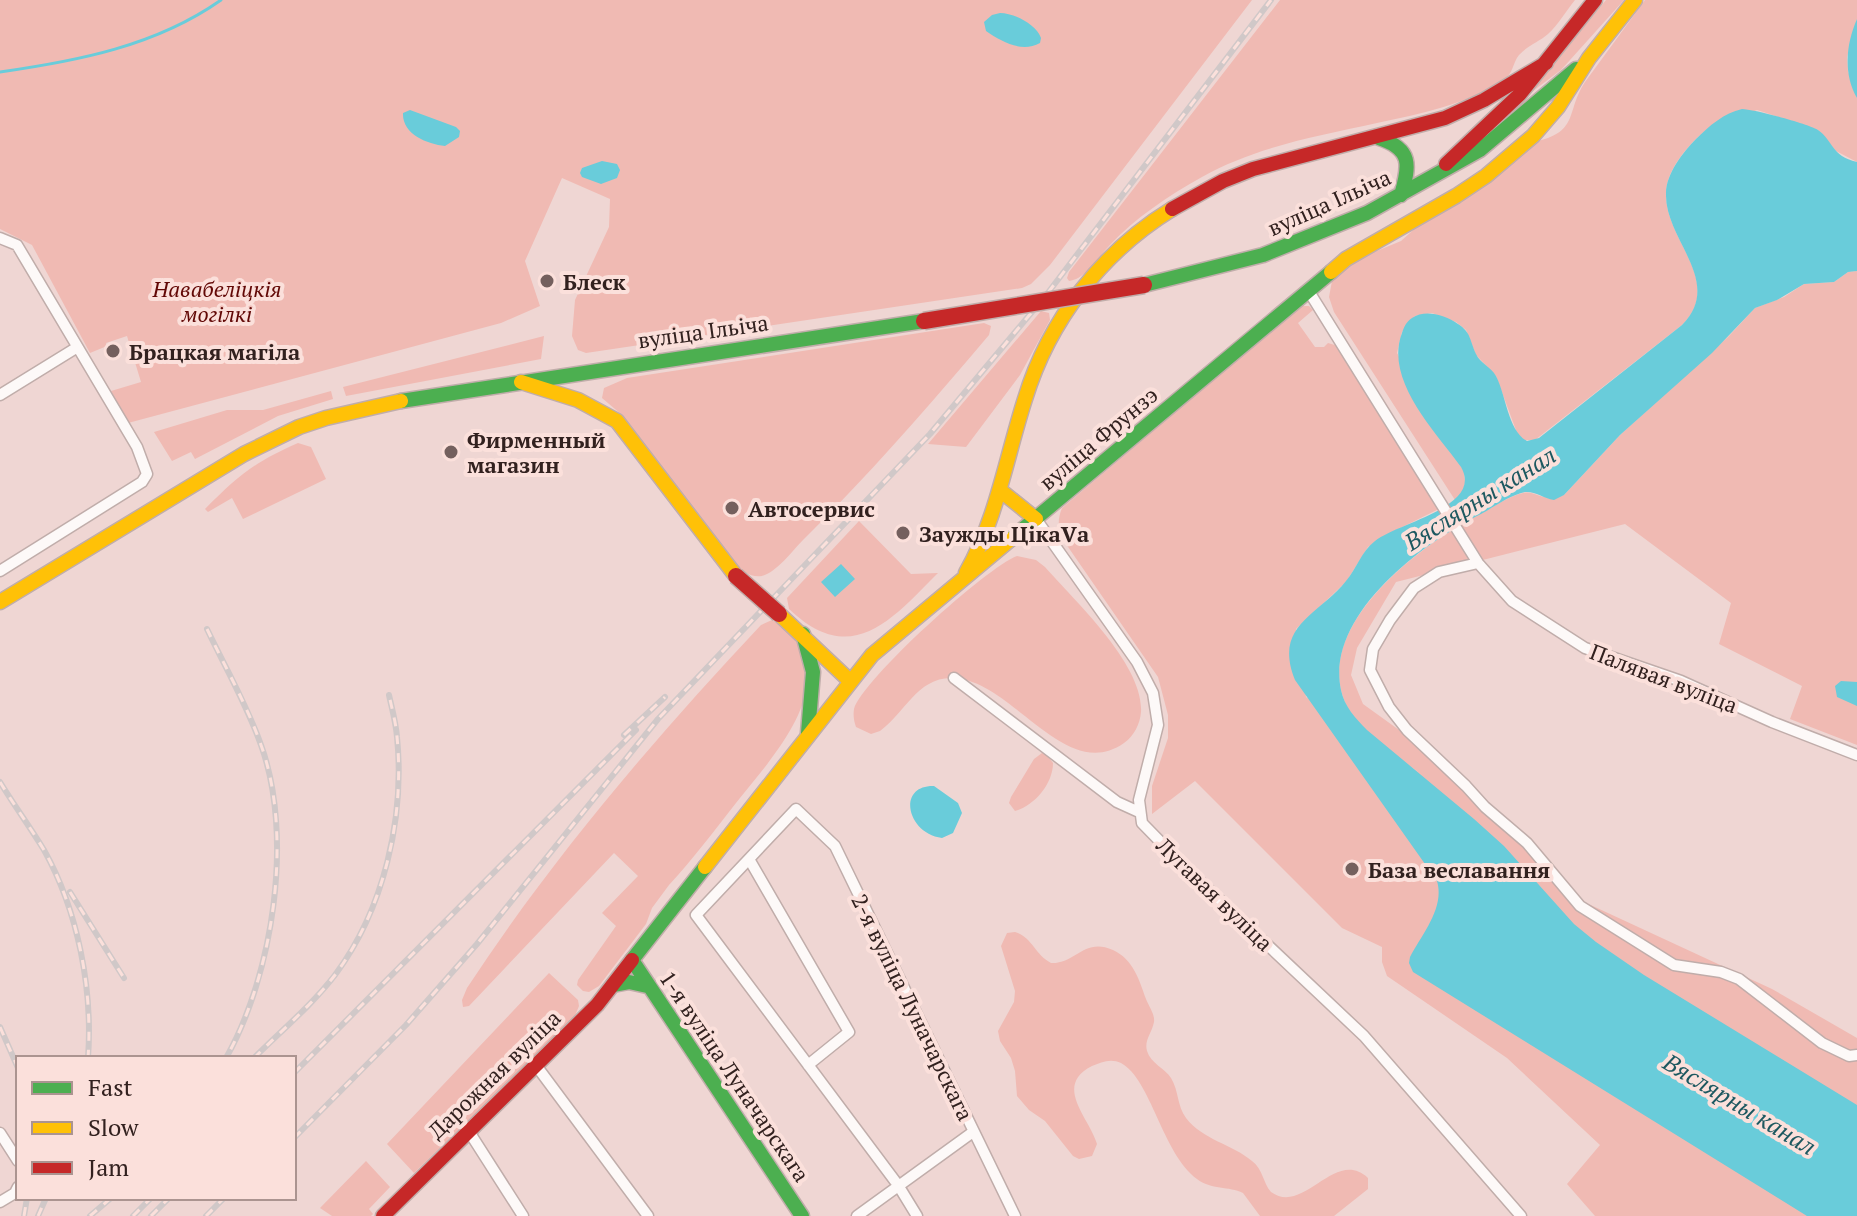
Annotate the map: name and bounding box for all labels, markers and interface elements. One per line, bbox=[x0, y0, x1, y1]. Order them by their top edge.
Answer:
street label: вуліца Ільіча bbox=[1263, 162, 1395, 242]
place label: Блеск bbox=[563, 267, 627, 296]
marker: Блеск bbox=[538, 272, 556, 290]
park label: Навабеліцкія могілкі bbox=[151, 274, 282, 328]
street label: вуліца Ільіча bbox=[636, 307, 770, 355]
place label: Брацкая магіла bbox=[129, 337, 300, 366]
marker: Брацкая магіла bbox=[104, 342, 122, 360]
street label: вуліца Фрунзэ bbox=[1033, 380, 1163, 496]
place label: Фирменный магазин bbox=[467, 425, 606, 479]
water label: Вяслярны канал bbox=[1397, 439, 1562, 558]
marker: Фирменный магазин bbox=[442, 443, 460, 461]
place label: Автосервис bbox=[748, 494, 875, 523]
marker: Автосервис bbox=[723, 499, 741, 517]
place label: Заужды ЦікаVа bbox=[919, 519, 1089, 548]
marker: Заужды ЦікаVа bbox=[894, 524, 912, 542]
street label: Палявая вуліца bbox=[1586, 637, 1742, 719]
street label: Лугавая вуліца bbox=[1150, 830, 1279, 957]
place label: База веславання bbox=[1368, 855, 1550, 884]
marker: База веславання bbox=[1343, 860, 1361, 878]
street label: 2-я вуліца Луначарскага bbox=[845, 889, 981, 1125]
street label: 1-я вуліца Луначарскага bbox=[653, 965, 817, 1187]
street label: Дарожная вуліца bbox=[422, 1003, 566, 1145]
water label: Вяслярны канал bbox=[1657, 1045, 1822, 1162]
legend bbox=[16, 1056, 296, 1200]
text: Fast bbox=[88, 1071, 133, 1103]
text: Slow bbox=[88, 1111, 139, 1143]
text: Jam bbox=[88, 1151, 129, 1183]

